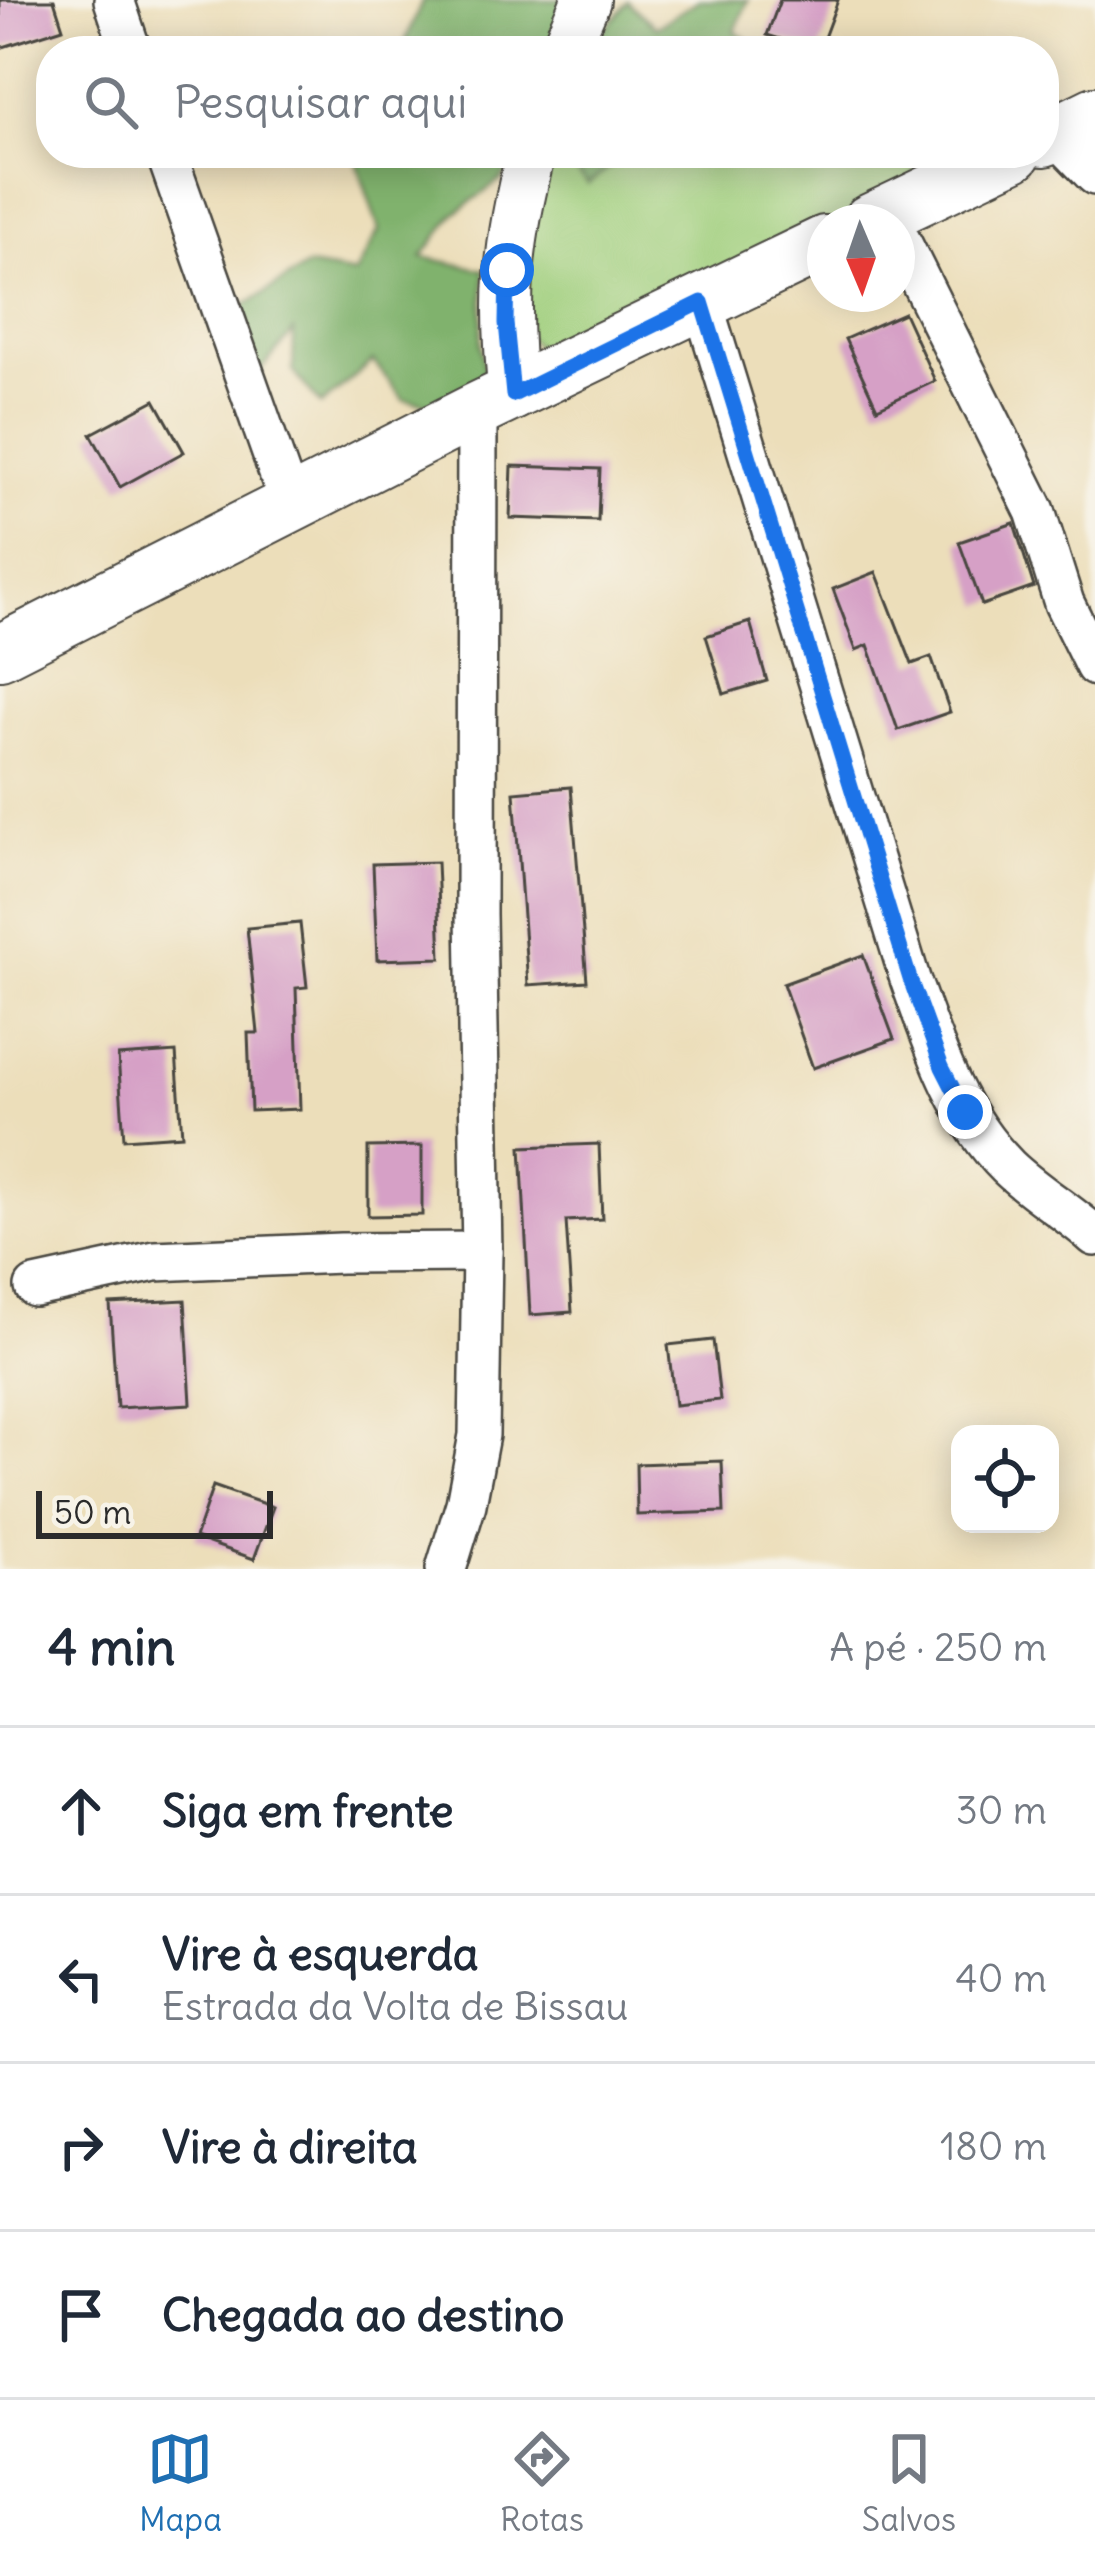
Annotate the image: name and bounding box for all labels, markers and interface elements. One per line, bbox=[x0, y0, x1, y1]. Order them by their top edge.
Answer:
search box bbox=[36, 36, 1059, 168]
icon: search bbox=[78, 69, 144, 135]
text: Pesquisar aqui bbox=[174, 74, 467, 130]
north arrow bbox=[807, 204, 915, 312]
route start bbox=[480, 243, 534, 297]
route end bbox=[938, 1085, 992, 1139]
map controls bbox=[951, 1425, 1059, 1533]
button: locate bbox=[951, 1425, 1059, 1533]
scale bar bbox=[36, 1485, 273, 1538]
text: 50 m bbox=[54, 1491, 131, 1533]
text: 4 min bbox=[48, 1615, 175, 1679]
text: A pé · 250 m bbox=[829, 1623, 1047, 1672]
icon: ahead bbox=[48, 1778, 114, 1844]
text: Siga em frente bbox=[162, 1783, 454, 1839]
text: 30 m bbox=[956, 1786, 1047, 1835]
text: Vire à esquerda bbox=[162, 1926, 479, 1982]
icon: left bbox=[48, 1946, 114, 2012]
text: 40 m bbox=[955, 1954, 1047, 2003]
text: Estrada da Volta de Bissau bbox=[162, 1982, 628, 2031]
icon: right bbox=[48, 2114, 114, 2180]
text: Vire à direita bbox=[162, 2119, 417, 2175]
text: 180 m bbox=[940, 2122, 1047, 2171]
icon: arrive bbox=[48, 2282, 114, 2348]
text: Chegada ao destino bbox=[162, 2287, 564, 2343]
tab: Mapa bbox=[139, 2426, 222, 2540]
tab: Rotas bbox=[500, 2426, 584, 2540]
tab: Salvos bbox=[862, 2426, 956, 2540]

